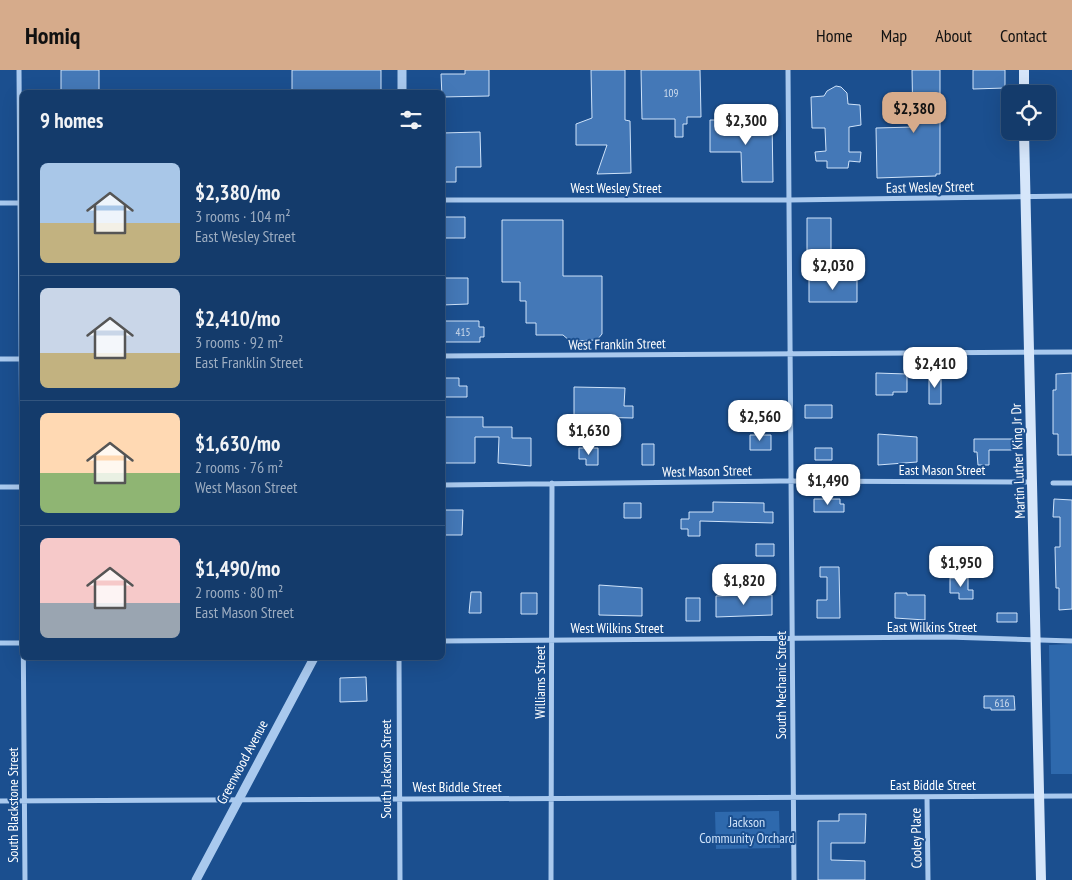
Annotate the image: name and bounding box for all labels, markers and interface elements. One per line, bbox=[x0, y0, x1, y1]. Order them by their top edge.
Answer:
text: Homiq bbox=[25, 20, 80, 51]
text: Home bbox=[816, 24, 853, 47]
text: Map bbox=[881, 24, 907, 47]
text: About bbox=[935, 24, 972, 47]
text: Contact bbox=[1000, 24, 1047, 47]
map controls bbox=[1001, 85, 1056, 140]
button: locate bbox=[1001, 85, 1056, 140]
house number: 109 bbox=[664, 86, 678, 100]
pin: $2,380 bbox=[873, 92, 955, 134]
text: $2,380 bbox=[893, 98, 935, 118]
pin: $2,300 bbox=[705, 104, 787, 146]
icon: filters bbox=[397, 106, 425, 134]
text: 9 homes bbox=[40, 107, 103, 134]
text: $2,300 bbox=[725, 110, 767, 130]
street label: East Wesley Street bbox=[886, 177, 974, 197]
text: $2,380/mo bbox=[195, 179, 280, 206]
street label: West Wesley Street bbox=[570, 179, 662, 197]
icon: home bbox=[80, 183, 140, 243]
text: 3 rooms · 104 m² bbox=[195, 206, 291, 226]
text: East Wesley Street bbox=[195, 226, 296, 246]
pin: $2,030 bbox=[792, 248, 874, 291]
text: $2,030 bbox=[812, 255, 854, 275]
text: $2,410/mo bbox=[195, 305, 280, 332]
icon: home bbox=[80, 308, 140, 368]
house number: 415 bbox=[456, 325, 470, 339]
text: 3 rooms · 92 m² bbox=[195, 332, 283, 352]
street label: West Franklin Street bbox=[568, 334, 666, 354]
pin: $2,410 bbox=[894, 346, 976, 389]
text: East Franklin Street bbox=[195, 352, 303, 372]
text: $2,410 bbox=[914, 353, 956, 373]
pin: $2,560 bbox=[719, 400, 801, 442]
street label: Martin Luther King Jr Dr bbox=[1007, 403, 1029, 519]
text: $2,560 bbox=[739, 406, 781, 426]
pin: $1,630 bbox=[548, 414, 630, 456]
text: $1,630 bbox=[568, 420, 610, 440]
text: $1,630/mo bbox=[195, 430, 280, 457]
icon: home bbox=[80, 433, 140, 493]
text: 2 rooms · 76 m² bbox=[195, 457, 283, 477]
street label: West Mason Street bbox=[662, 461, 752, 481]
street label: East Mason Street bbox=[899, 461, 985, 479]
pin: $1,490 bbox=[787, 464, 869, 506]
text: $1,490 bbox=[807, 470, 849, 490]
text: West Mason Street bbox=[195, 477, 297, 497]
pin: $1,950 bbox=[920, 546, 1002, 588]
text: $1,950 bbox=[940, 552, 982, 572]
text: $1,490/mo bbox=[195, 555, 280, 582]
icon: home bbox=[80, 558, 140, 618]
pin: $1,820 bbox=[703, 564, 785, 606]
text: $1,820 bbox=[723, 570, 765, 590]
text: 2 rooms · 80 m² bbox=[195, 582, 283, 602]
text: East Mason Street bbox=[195, 602, 294, 622]
street label: East Wilkins Street bbox=[887, 618, 977, 636]
street label: West Wilkins Street bbox=[570, 619, 664, 637]
street label: South Mechanic Street bbox=[772, 631, 790, 739]
street label: Williams Street bbox=[531, 645, 549, 719]
house number: 616 bbox=[995, 696, 1009, 710]
street label: Greenwood Avenue bbox=[212, 717, 272, 807]
street label: South Jackson Street bbox=[377, 719, 395, 819]
street label: South Blackstone Street bbox=[4, 747, 22, 863]
street label: East Biddle Street bbox=[890, 776, 976, 794]
street label: West Biddle Street bbox=[413, 778, 502, 796]
street label: Cooley Place bbox=[906, 807, 926, 868]
park label: Jackson Community Orchard bbox=[699, 813, 795, 847]

